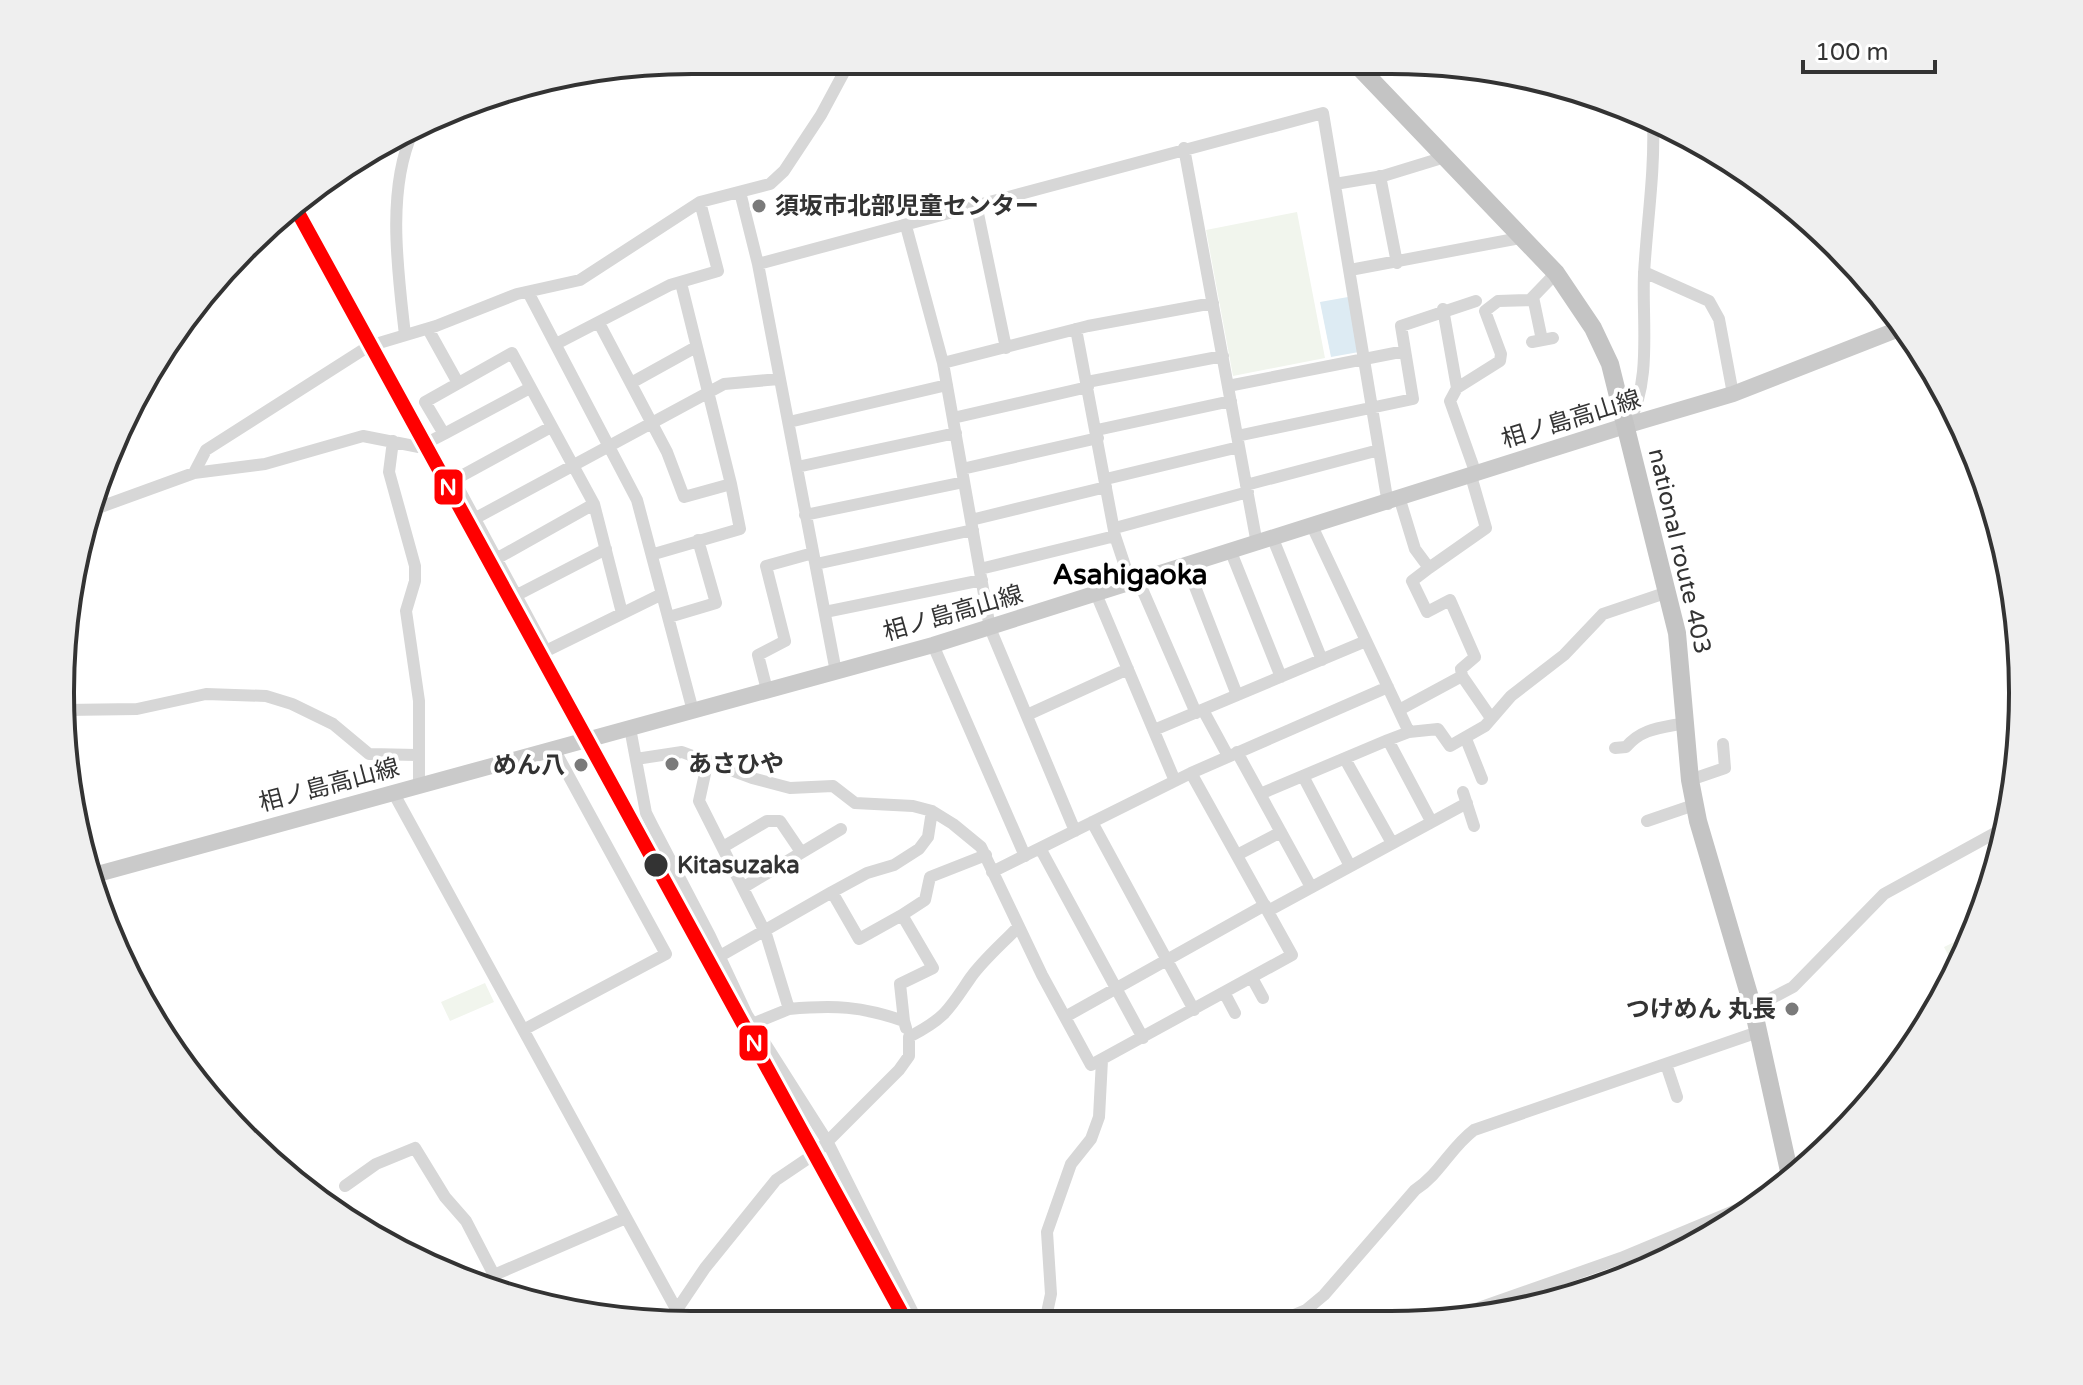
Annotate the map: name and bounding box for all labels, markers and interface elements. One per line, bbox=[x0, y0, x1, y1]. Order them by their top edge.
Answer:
scale bar bbox=[1803, 24, 1935, 74]
text: 100 m bbox=[1815, 38, 1889, 67]
place label: 須坂市北部児童センター bbox=[775, 192, 1039, 221]
marker: 須坂市北部児童センター bbox=[750, 197, 768, 215]
street label: 相ノ島高山線 bbox=[1498, 385, 1644, 454]
street label: national route 403 bbox=[1642, 446, 1717, 657]
line badge: N bbox=[433, 468, 464, 506]
text: N bbox=[439, 475, 457, 501]
district label: Asahigaoka bbox=[1052, 558, 1208, 592]
street label: 相ノ島高山線 bbox=[880, 580, 1026, 647]
place label: あさひや bbox=[688, 750, 784, 779]
place label: めん八 bbox=[493, 751, 565, 780]
street label: 相ノ島高山線 bbox=[256, 753, 402, 818]
marker: あさひや bbox=[663, 755, 681, 773]
marker: めん八 bbox=[572, 756, 590, 774]
marker: Kitasuzaka bbox=[642, 851, 670, 879]
place label: Kitasuzaka bbox=[677, 851, 800, 880]
place label: つけめん 丸長 bbox=[1626, 995, 1776, 1024]
marker: つけめん 丸長 bbox=[1783, 1000, 1801, 1018]
line badge: N bbox=[738, 1024, 769, 1062]
text: N bbox=[745, 1031, 763, 1057]

